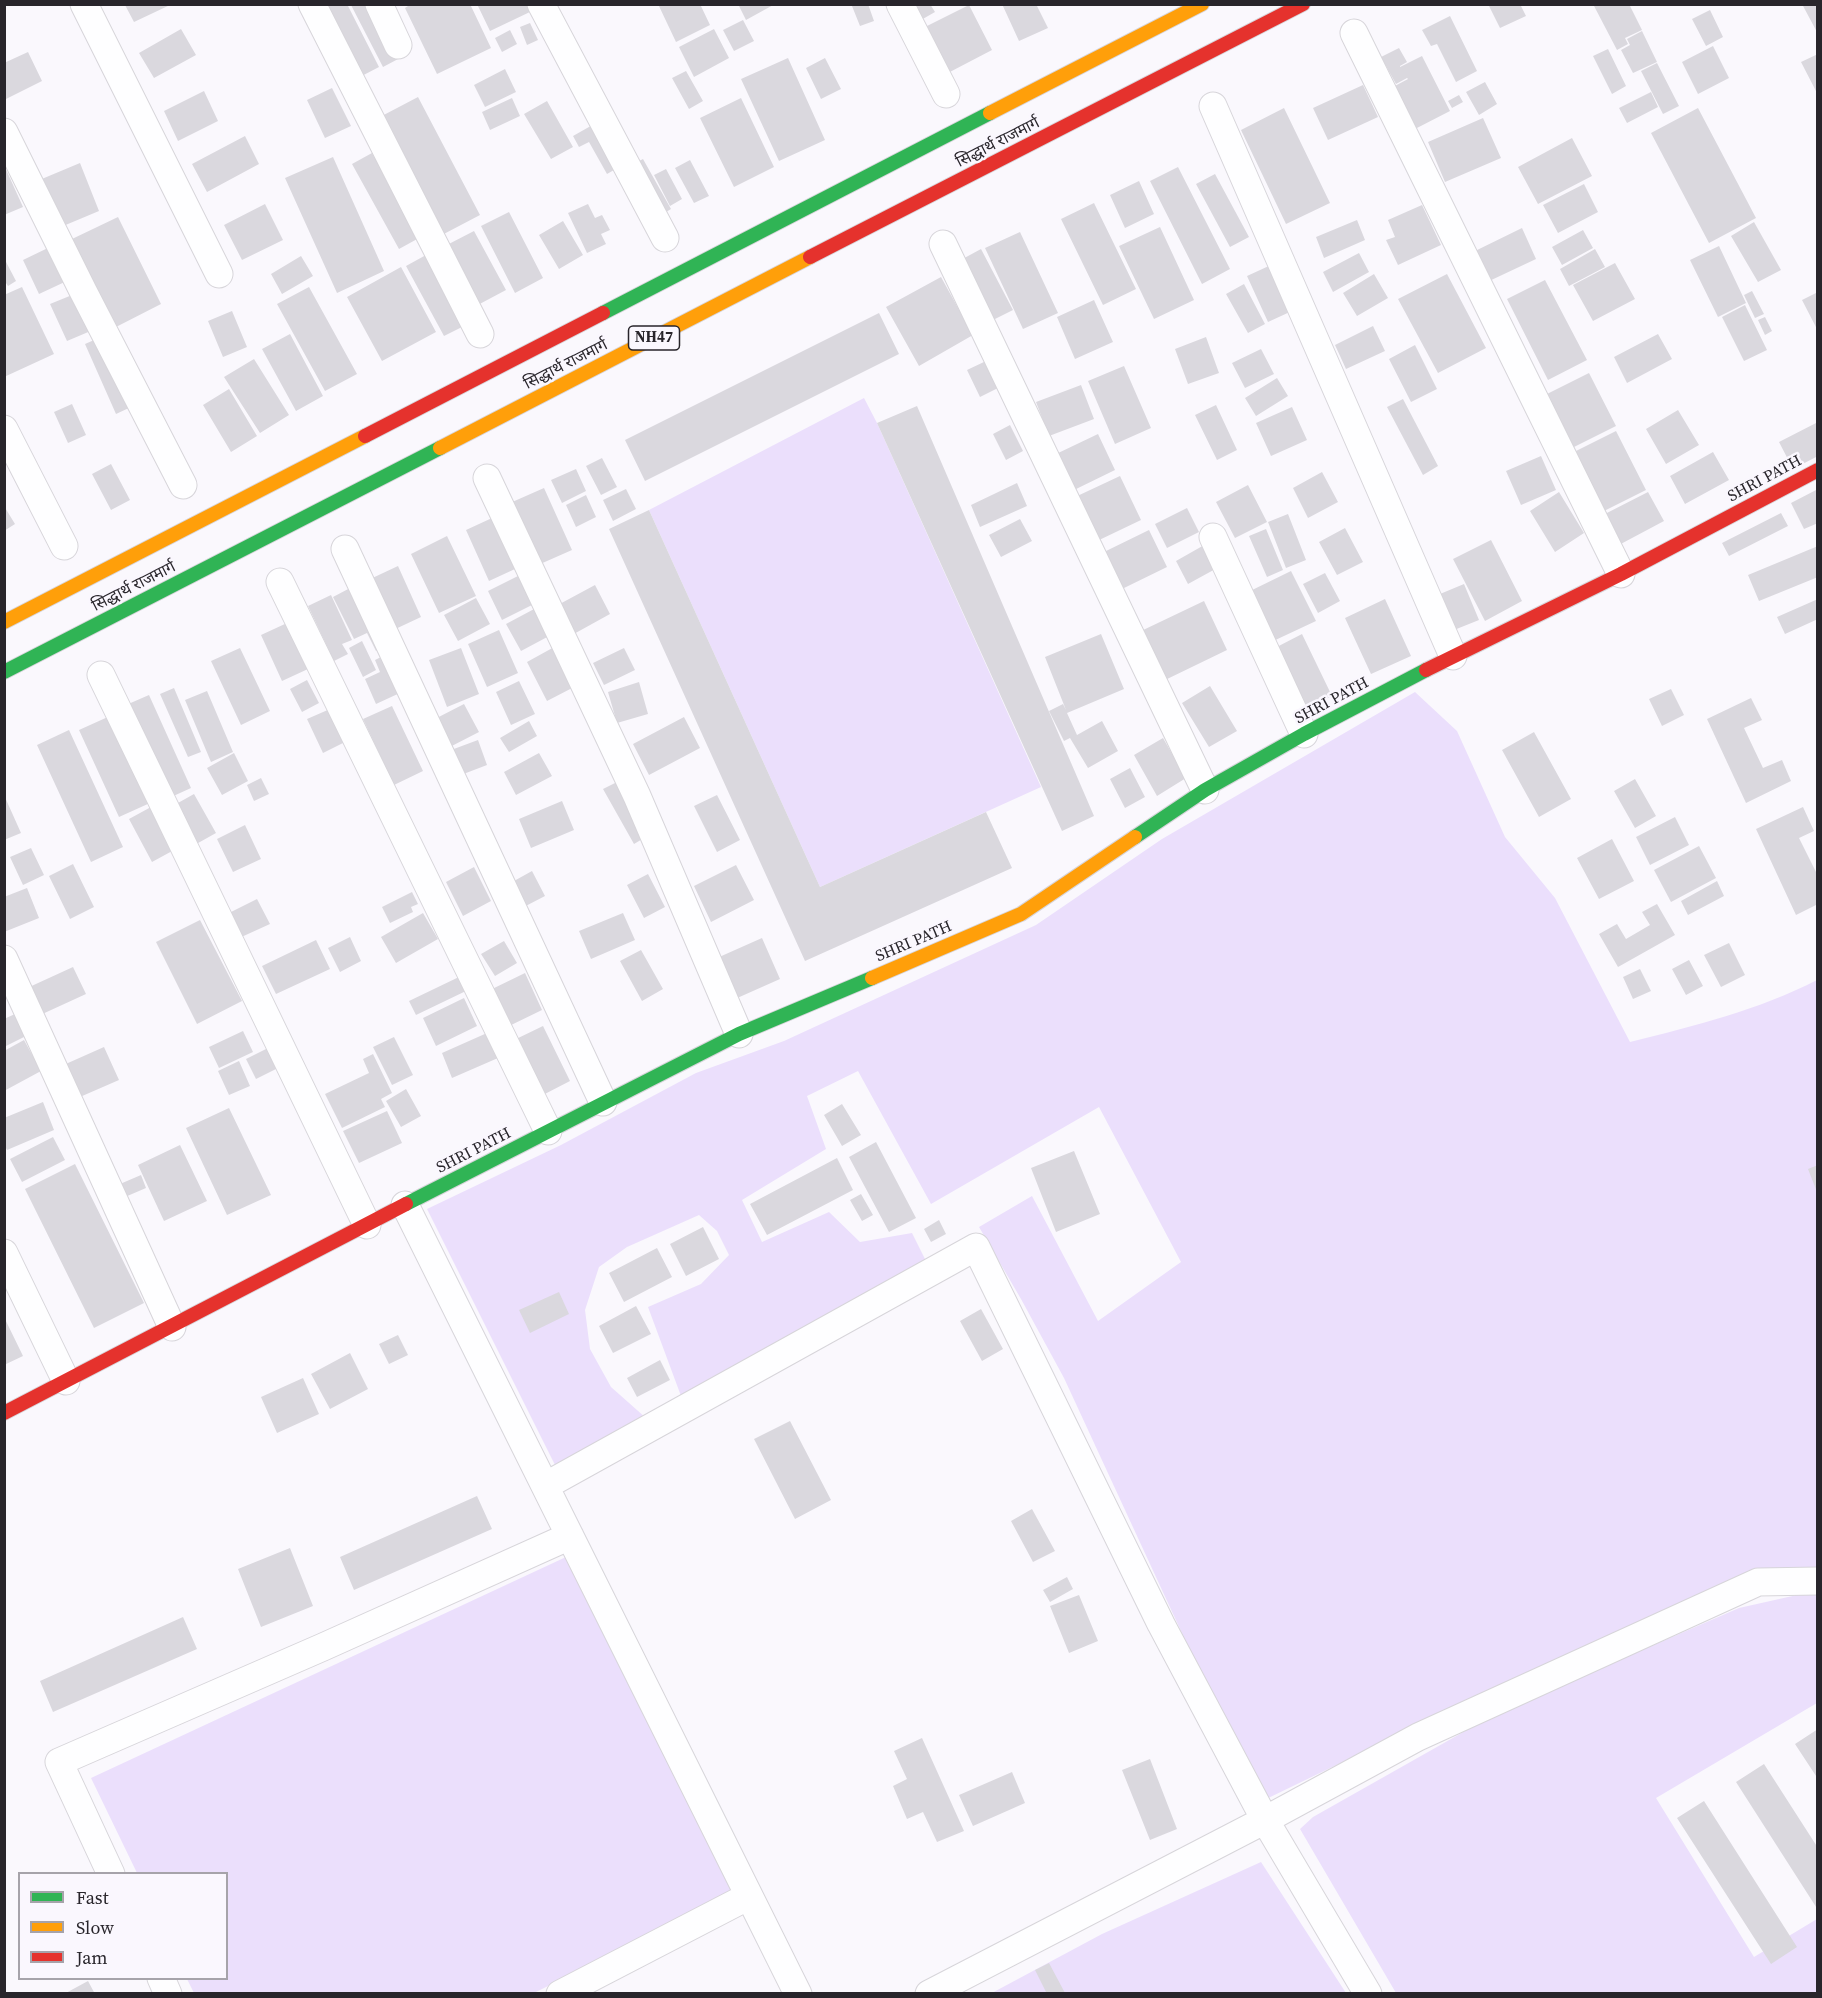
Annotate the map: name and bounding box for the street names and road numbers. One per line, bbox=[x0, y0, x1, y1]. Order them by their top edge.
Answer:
street label: सिद्धार्थ राजमार्ग bbox=[953, 114, 1043, 172]
road number: NH47 bbox=[628, 326, 680, 350]
street label: सिद्धार्थ राजमार्ग bbox=[521, 336, 611, 394]
street label: SHRI PATH bbox=[1725, 451, 1805, 507]
street label: सिद्धार्थ राजमार्ग bbox=[89, 558, 179, 616]
street label: SHRI PATH bbox=[1292, 673, 1372, 729]
street label: SHRI PATH bbox=[873, 917, 955, 967]
street label: SHRI PATH bbox=[434, 1124, 514, 1178]

